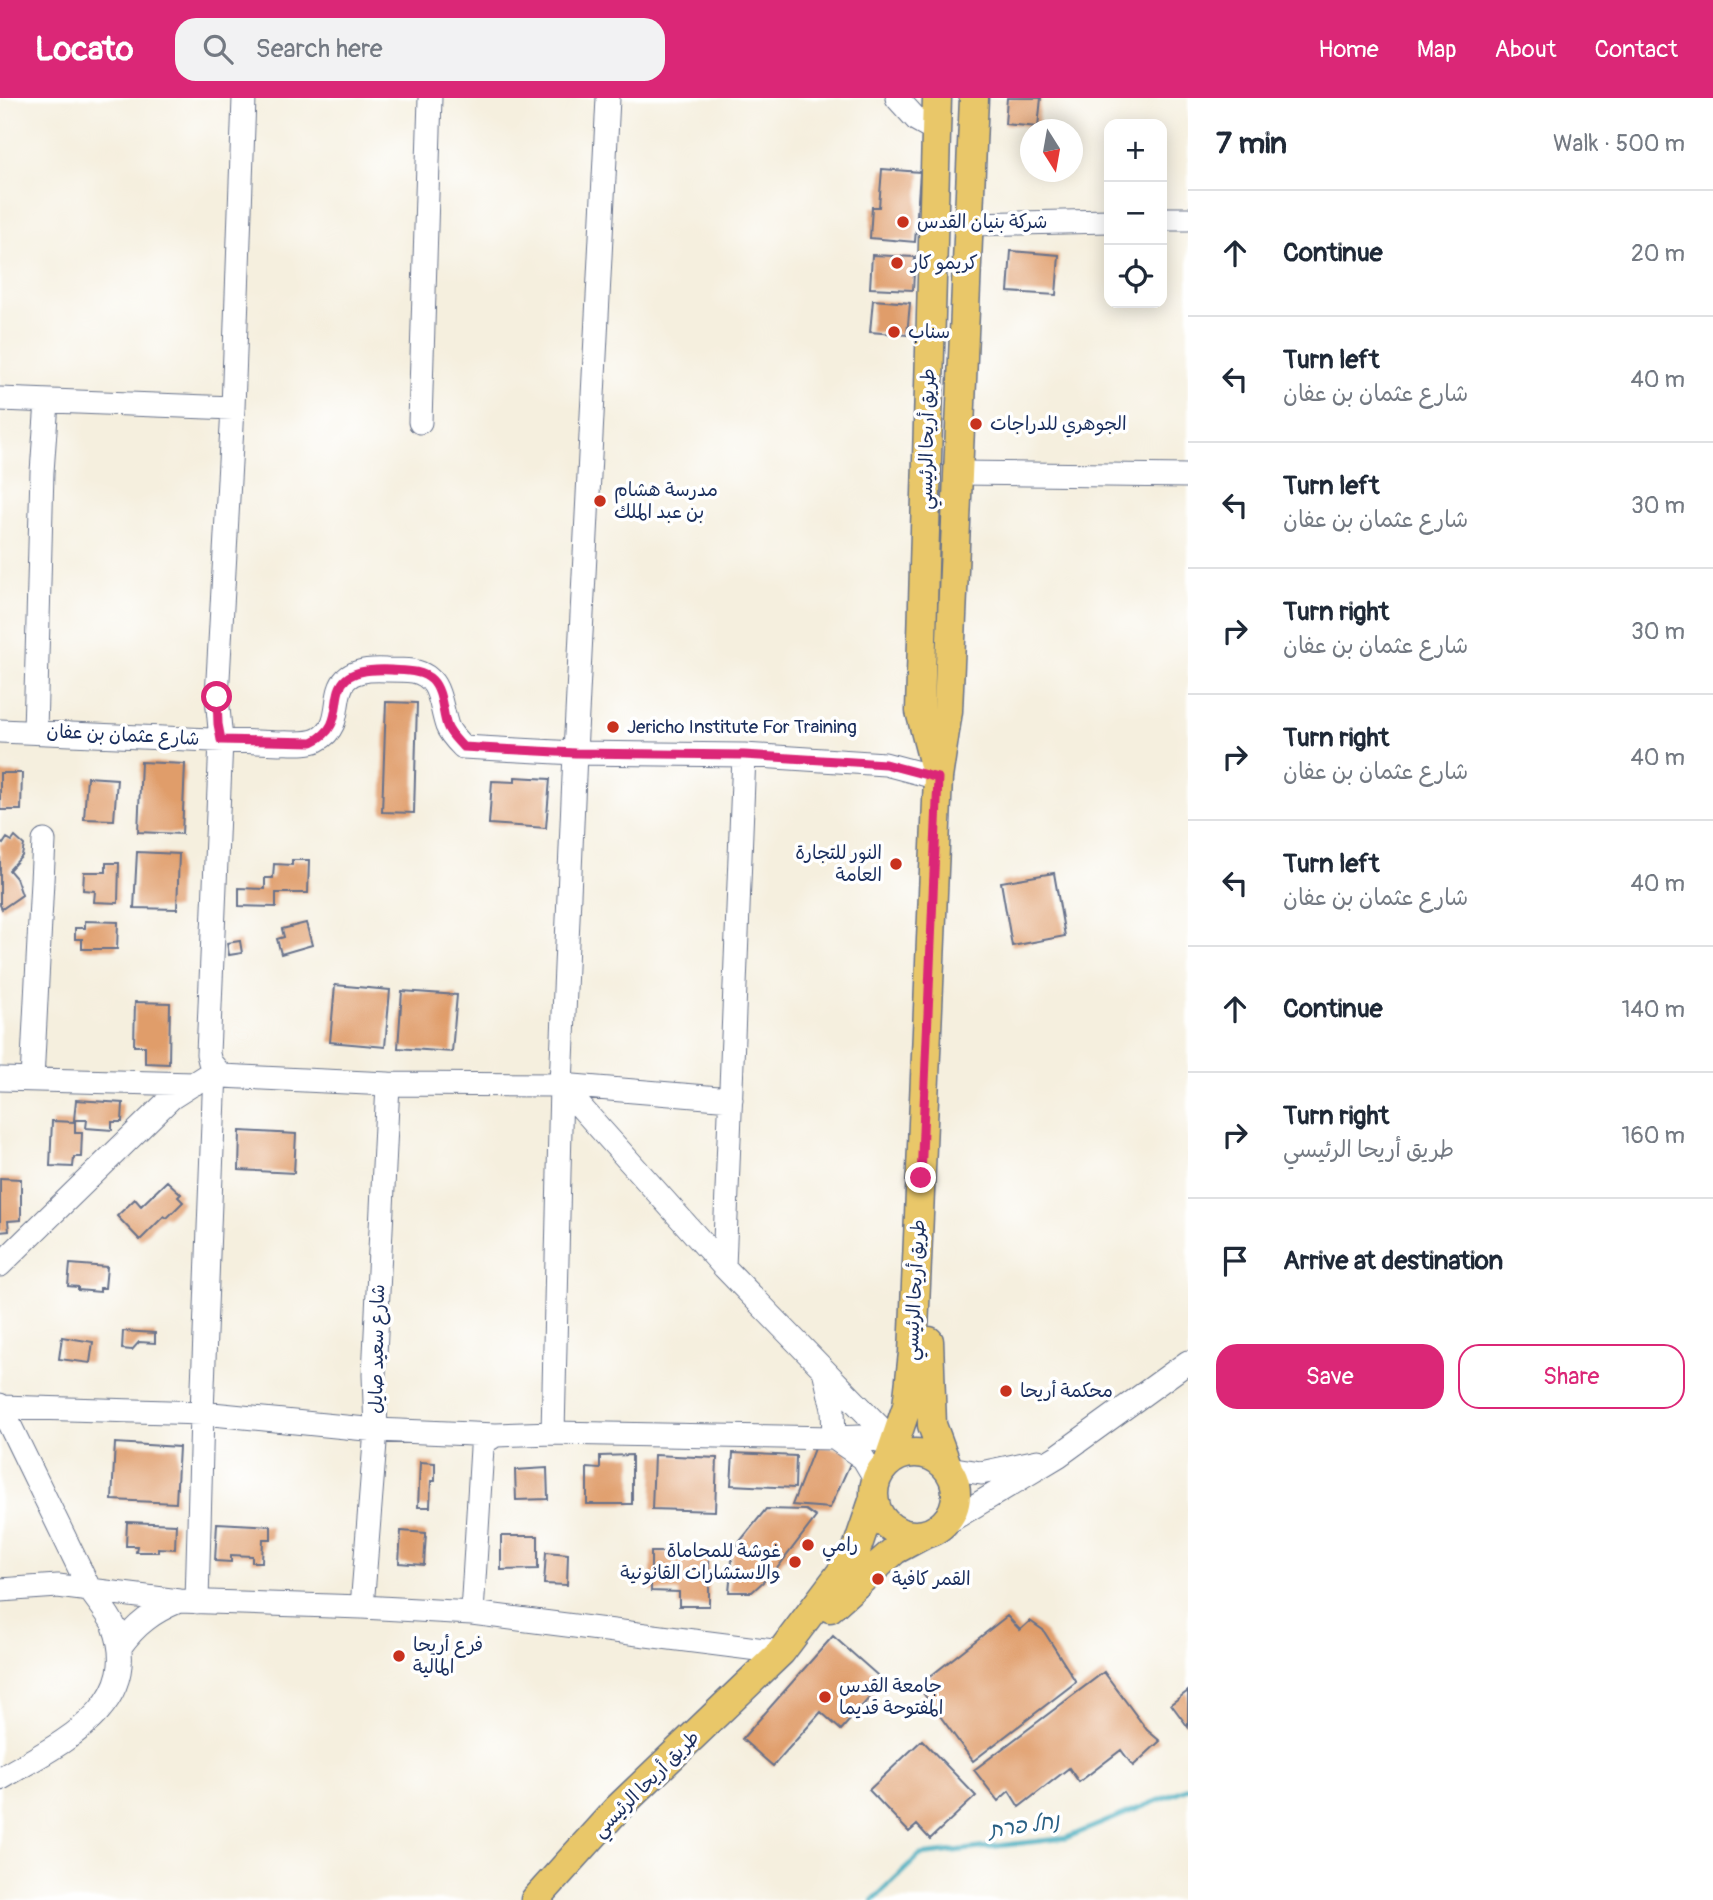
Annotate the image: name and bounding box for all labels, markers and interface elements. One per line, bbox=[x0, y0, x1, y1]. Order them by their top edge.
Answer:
search box bbox=[175, 18, 665, 81]
text: Locato bbox=[35, 29, 133, 70]
icon: search bbox=[199, 30, 237, 68]
text: Search here bbox=[255, 33, 382, 65]
text: Home bbox=[1318, 35, 1379, 64]
text: Map bbox=[1417, 35, 1457, 64]
text: About bbox=[1495, 35, 1557, 64]
text: Contact bbox=[1595, 35, 1678, 64]
north arrow bbox=[1020, 119, 1083, 182]
map controls bbox=[1104, 119, 1167, 308]
button: + bbox=[1104, 119, 1167, 182]
text: 7 min bbox=[1216, 125, 1287, 162]
text: Walk · 500 m bbox=[1553, 129, 1685, 158]
button: − bbox=[1104, 182, 1167, 245]
place label: شركة بنيان القدس bbox=[917, 210, 1047, 234]
marker: شركة بنيان القدس bbox=[895, 214, 911, 230]
icon: ahead bbox=[1216, 234, 1254, 272]
text: Continue bbox=[1283, 237, 1383, 269]
text: 20 m bbox=[1631, 239, 1685, 268]
button: locate bbox=[1104, 245, 1167, 308]
place label: كريمو كار bbox=[909, 251, 978, 275]
marker: كريمو كار bbox=[889, 255, 905, 271]
place label: سناب bbox=[908, 320, 950, 344]
marker: سناب bbox=[886, 324, 902, 340]
text: Turn left bbox=[1283, 344, 1379, 376]
icon: left bbox=[1216, 360, 1254, 398]
text: 40 m bbox=[1631, 365, 1685, 394]
street label: طريق أريحا الرئيسي bbox=[914, 368, 944, 510]
text: شارع عثمان بن عفان bbox=[1283, 379, 1468, 408]
place label: الجوهري للدراجات bbox=[990, 412, 1127, 438]
marker: الجوهري للدراجات bbox=[968, 416, 984, 432]
text: Turn left bbox=[1283, 470, 1379, 502]
place label: مدرسة هشام بن عبد الملك bbox=[614, 478, 718, 524]
icon: left bbox=[1216, 486, 1254, 524]
text: 30 m bbox=[1631, 491, 1685, 520]
marker: مدرسة هشام بن عبد الملك bbox=[592, 493, 608, 509]
text: شارع عثمان بن عفان bbox=[1283, 505, 1468, 534]
text: Turn right bbox=[1283, 596, 1389, 628]
icon: right bbox=[1216, 612, 1254, 650]
text: 30 m bbox=[1631, 617, 1685, 646]
text: شارع عثمان بن عفان bbox=[1283, 631, 1468, 660]
route start bbox=[201, 681, 232, 712]
place label: Jericho Institute For Training bbox=[627, 715, 857, 739]
street label: شارع عثمان بن عفان bbox=[46, 719, 200, 752]
marker: Jericho Institute For Training bbox=[605, 719, 621, 735]
text: Turn right bbox=[1283, 722, 1389, 754]
icon: right bbox=[1216, 738, 1254, 776]
text: 40 m bbox=[1631, 743, 1685, 772]
text: شارع عثمان بن عفان bbox=[1283, 757, 1468, 786]
place label: النور للتجارة العامة bbox=[795, 841, 882, 887]
text: Turn left bbox=[1283, 848, 1379, 880]
marker: النور للتجارة العامة bbox=[888, 856, 904, 872]
icon: left bbox=[1216, 864, 1254, 902]
text: 40 m bbox=[1631, 869, 1685, 898]
text: شارع عثمان بن عفان bbox=[1283, 883, 1468, 912]
icon: ahead bbox=[1216, 990, 1254, 1028]
text: Continue bbox=[1283, 993, 1383, 1025]
text: 140 m bbox=[1622, 995, 1685, 1024]
text: Turn right bbox=[1283, 1100, 1389, 1132]
icon: right bbox=[1216, 1116, 1254, 1154]
text: 160 m bbox=[1621, 1121, 1685, 1150]
text: طريق أريحا الرئيسي bbox=[1283, 1135, 1454, 1164]
route end bbox=[905, 1162, 936, 1193]
street label: طريق أريحا الرئيسي bbox=[899, 1219, 935, 1361]
icon: arrive bbox=[1216, 1242, 1254, 1280]
text: Arrive at destination bbox=[1283, 1245, 1503, 1277]
street label: شارع سعيد صايل bbox=[364, 1284, 391, 1414]
button: Save bbox=[1216, 1344, 1444, 1409]
button: Share bbox=[1458, 1344, 1685, 1409]
place label: محكمة أريحا bbox=[1020, 1379, 1113, 1403]
marker: محكمة أريحا bbox=[998, 1383, 1014, 1399]
place label: رامي bbox=[822, 1533, 858, 1561]
marker: رامي bbox=[800, 1537, 816, 1553]
place label: غوشة للمحاماة والاستشارات القانونية bbox=[620, 1539, 781, 1585]
marker: غوشة للمحاماة والاستشارات القانونية bbox=[787, 1554, 803, 1570]
place label: القمر كافية bbox=[892, 1567, 971, 1591]
marker: القمر كافية bbox=[870, 1571, 886, 1587]
place label: فرع أريحا المالية bbox=[413, 1633, 483, 1679]
marker: فرع أريحا المالية bbox=[391, 1648, 407, 1664]
place label: جامعة القدس المفتوحة قديما bbox=[839, 1674, 943, 1720]
marker: جامعة القدس المفتوحة قديما bbox=[817, 1689, 833, 1705]
street label: طريق أريحا الرئيسي bbox=[587, 1725, 707, 1845]
water label: נחל פרת bbox=[985, 1807, 1063, 1845]

